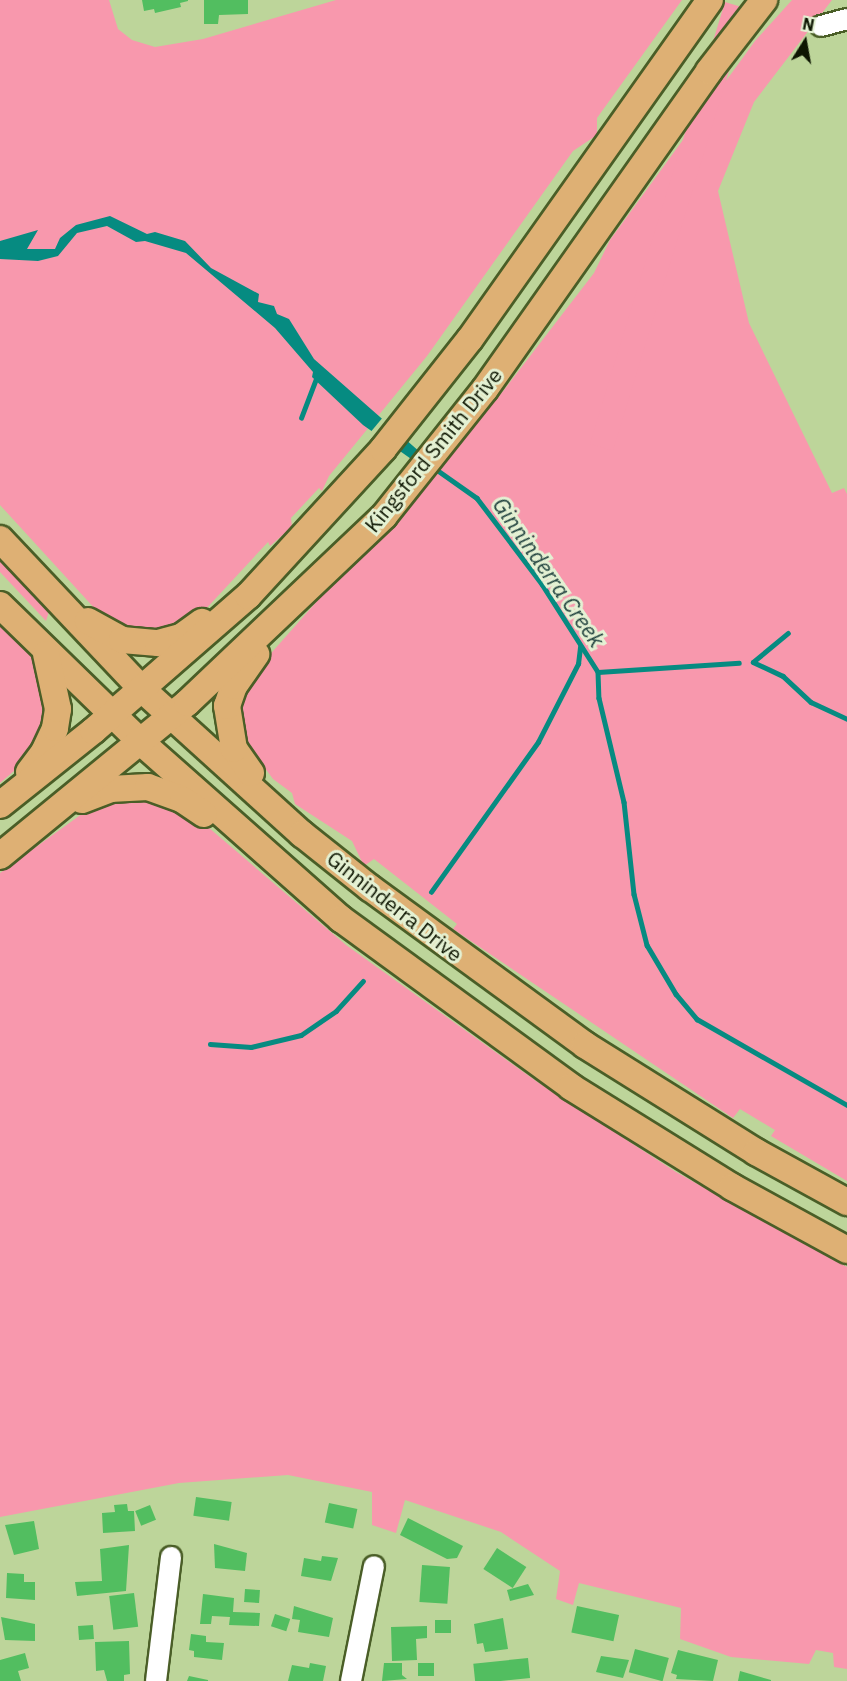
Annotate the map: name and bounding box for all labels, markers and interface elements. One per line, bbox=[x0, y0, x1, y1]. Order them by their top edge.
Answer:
north arrow bbox=[775, 12, 835, 72]
text: N bbox=[801, 13, 816, 35]
street label: Kingsford Smith Drive bbox=[359, 363, 507, 537]
water label: Ginninderra Creek bbox=[488, 492, 610, 652]
street label: Ginninderra Drive bbox=[322, 845, 468, 967]

